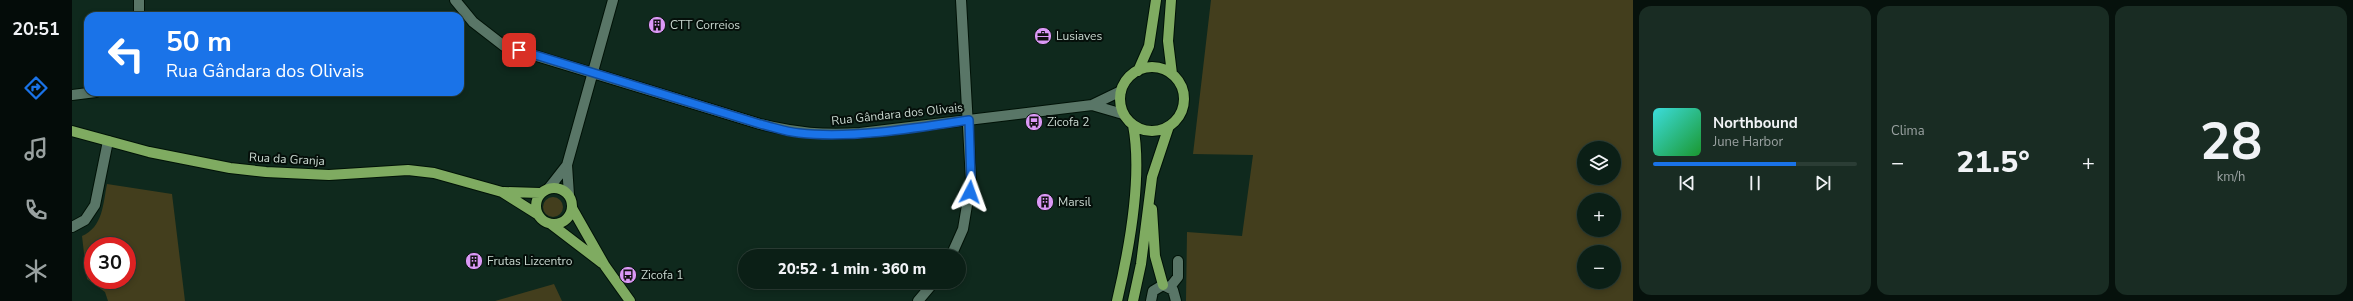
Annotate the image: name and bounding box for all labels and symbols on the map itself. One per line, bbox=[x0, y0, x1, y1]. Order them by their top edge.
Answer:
building icon: CTT Correios bbox=[647, 15, 667, 35]
place label: CTT Correios bbox=[670, 17, 740, 33]
office icon: Lusiaves bbox=[1033, 26, 1053, 46]
place label: Lusiaves bbox=[1056, 28, 1102, 44]
pin bbox=[502, 33, 536, 67]
street label: Rua Gândara dos Olivais bbox=[830, 99, 964, 129]
bus stop icon: Zicofa 2 bbox=[1024, 112, 1044, 132]
place label: Zicofa 2 bbox=[1047, 114, 1089, 130]
street label: Rua da Granja bbox=[249, 149, 325, 169]
position arrow bbox=[949, 171, 991, 213]
building icon: Marsil bbox=[1035, 192, 1055, 212]
place label: Marsil bbox=[1058, 194, 1091, 210]
speed limit sign: 30 bbox=[84, 237, 136, 289]
building icon: Frutas Lizcentro bbox=[464, 251, 484, 271]
place label: Frutas Lizcentro bbox=[487, 253, 573, 269]
bus stop icon: Zicofa 1 bbox=[618, 265, 638, 285]
place label: Zicofa 1 bbox=[641, 267, 683, 283]

